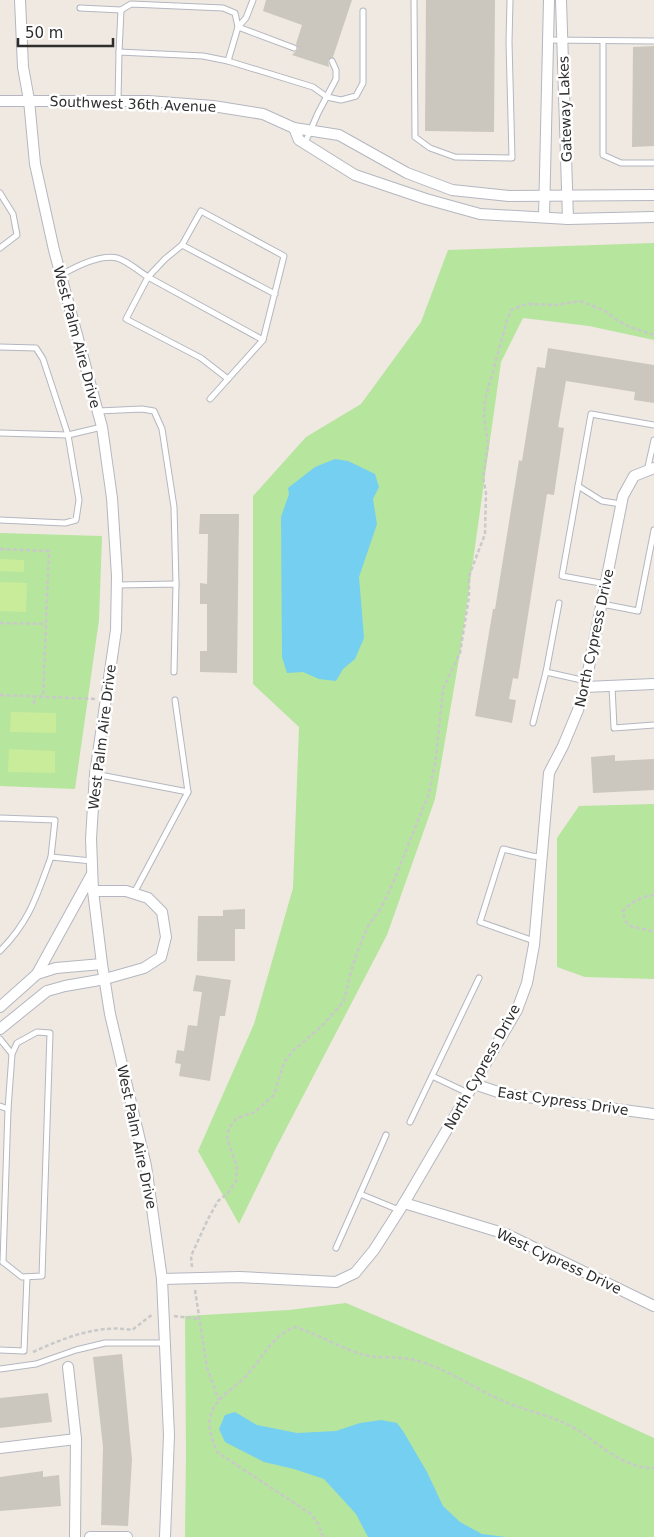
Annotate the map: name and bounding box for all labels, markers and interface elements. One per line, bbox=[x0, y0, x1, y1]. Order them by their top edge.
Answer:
scale bar bbox=[18, 15, 112, 47]
text: 50 m bbox=[25, 24, 63, 42]
street label: Gateway Lakes bbox=[555, 56, 575, 162]
street label: Southwest 36th Avenue bbox=[49, 93, 217, 115]
street label: West Palm Aire Drive bbox=[50, 264, 104, 410]
street label: North Cypress Drive bbox=[572, 567, 616, 709]
street label: West Palm Aire Drive bbox=[85, 663, 119, 811]
street label: North Cypress Drive bbox=[441, 1001, 523, 1133]
street label: West Palm Aire Drive bbox=[114, 1064, 160, 1210]
street label: East Cypress Drive bbox=[497, 1084, 629, 1118]
street label: West Cypress Drive bbox=[494, 1225, 624, 1297]

